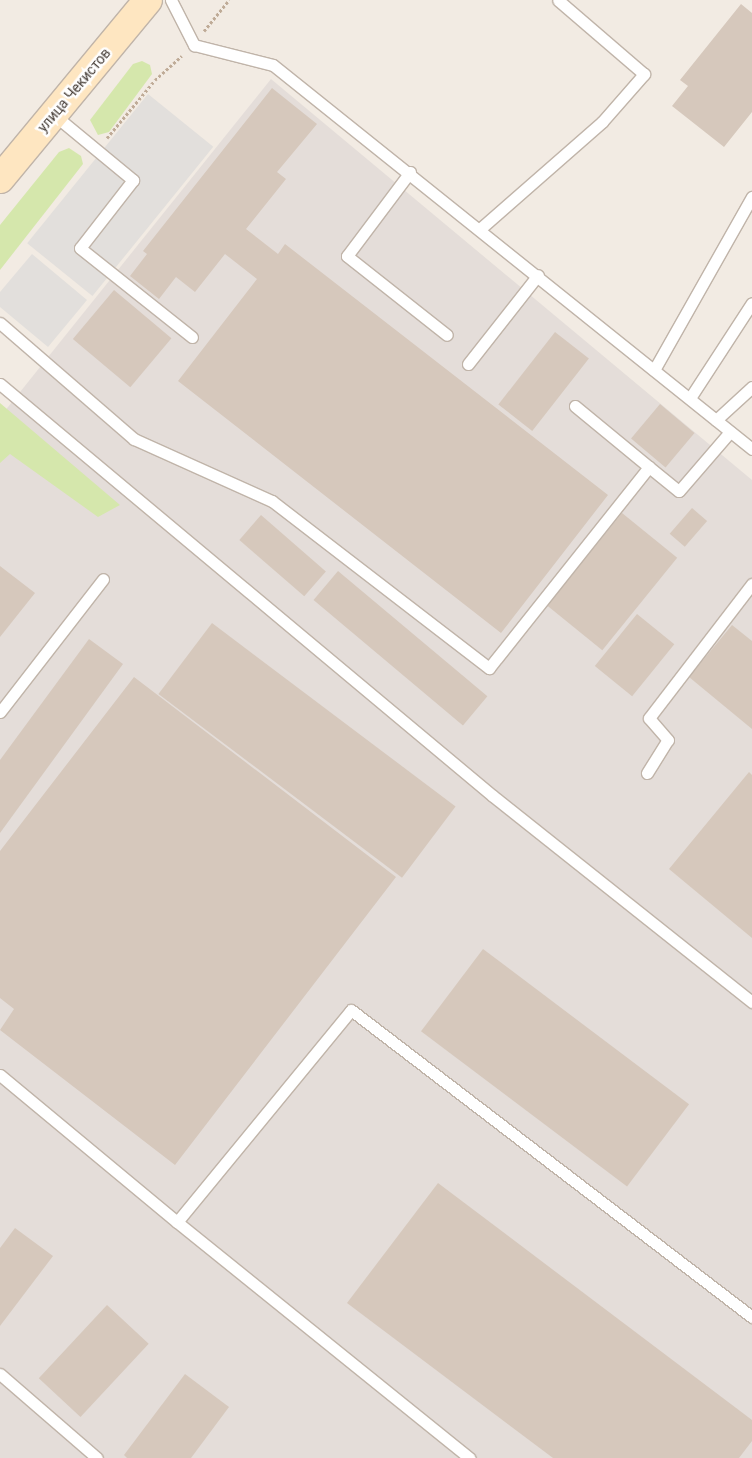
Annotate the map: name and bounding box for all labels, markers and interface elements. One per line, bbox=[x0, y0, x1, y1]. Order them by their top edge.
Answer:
street label: улица Чекистов bbox=[34, 45, 114, 135]

